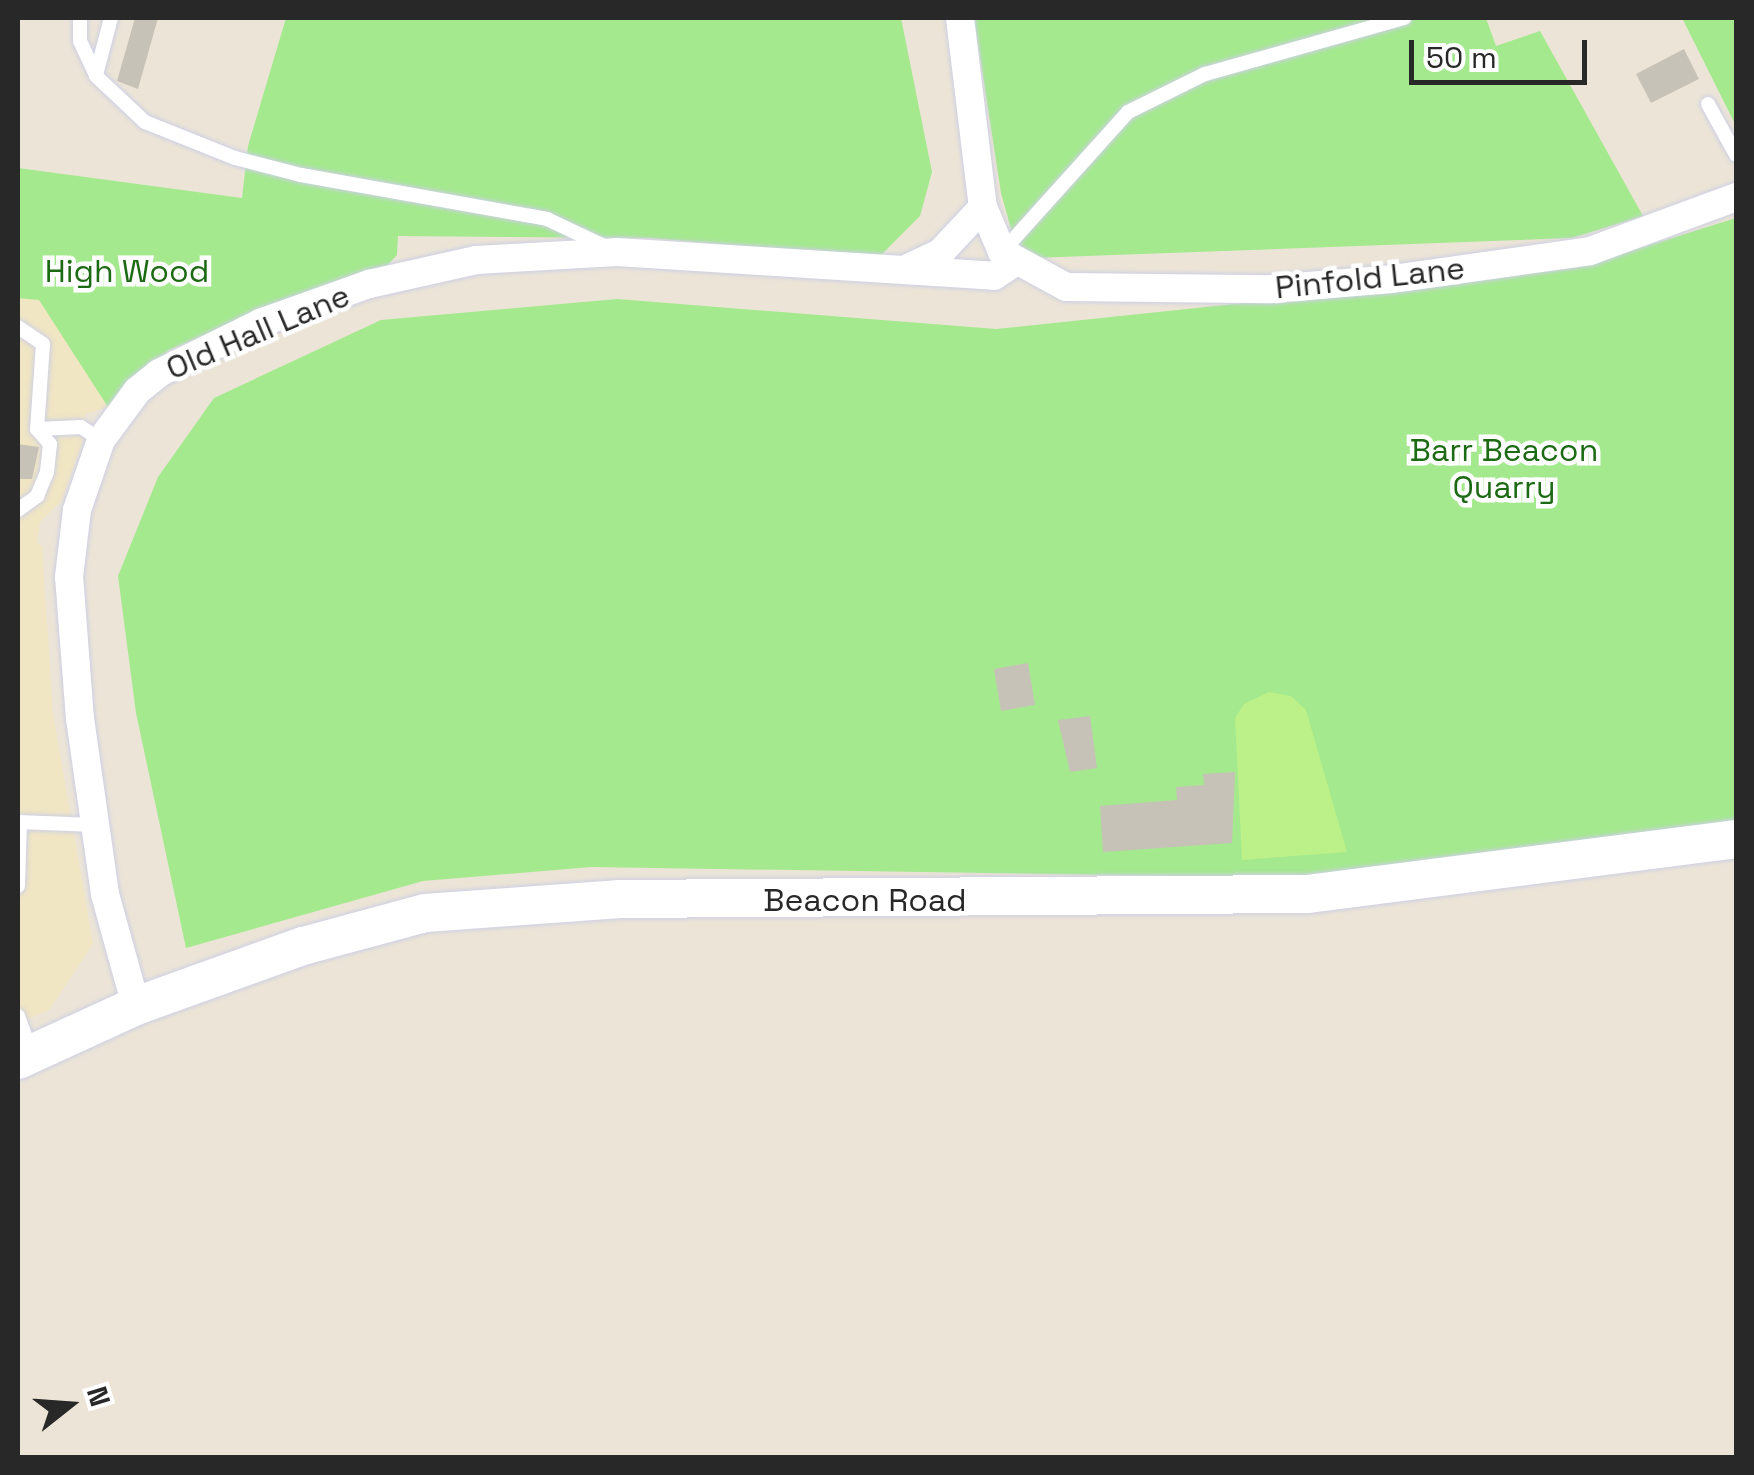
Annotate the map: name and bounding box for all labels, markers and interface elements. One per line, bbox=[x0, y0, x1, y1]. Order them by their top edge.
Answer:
scale bar bbox=[1414, 20, 1592, 82]
text: 50 m bbox=[1426, 38, 1497, 77]
street label: Pinfold Lane bbox=[1273, 249, 1467, 307]
park label: High Wood bbox=[45, 252, 209, 290]
street label: Old Hall Lane bbox=[160, 276, 356, 388]
park label: Barr Beacon Quarry bbox=[1410, 432, 1598, 507]
street label: Beacon Road bbox=[763, 881, 967, 919]
north arrow bbox=[20, 1355, 120, 1455]
text: N bbox=[79, 1382, 119, 1410]

